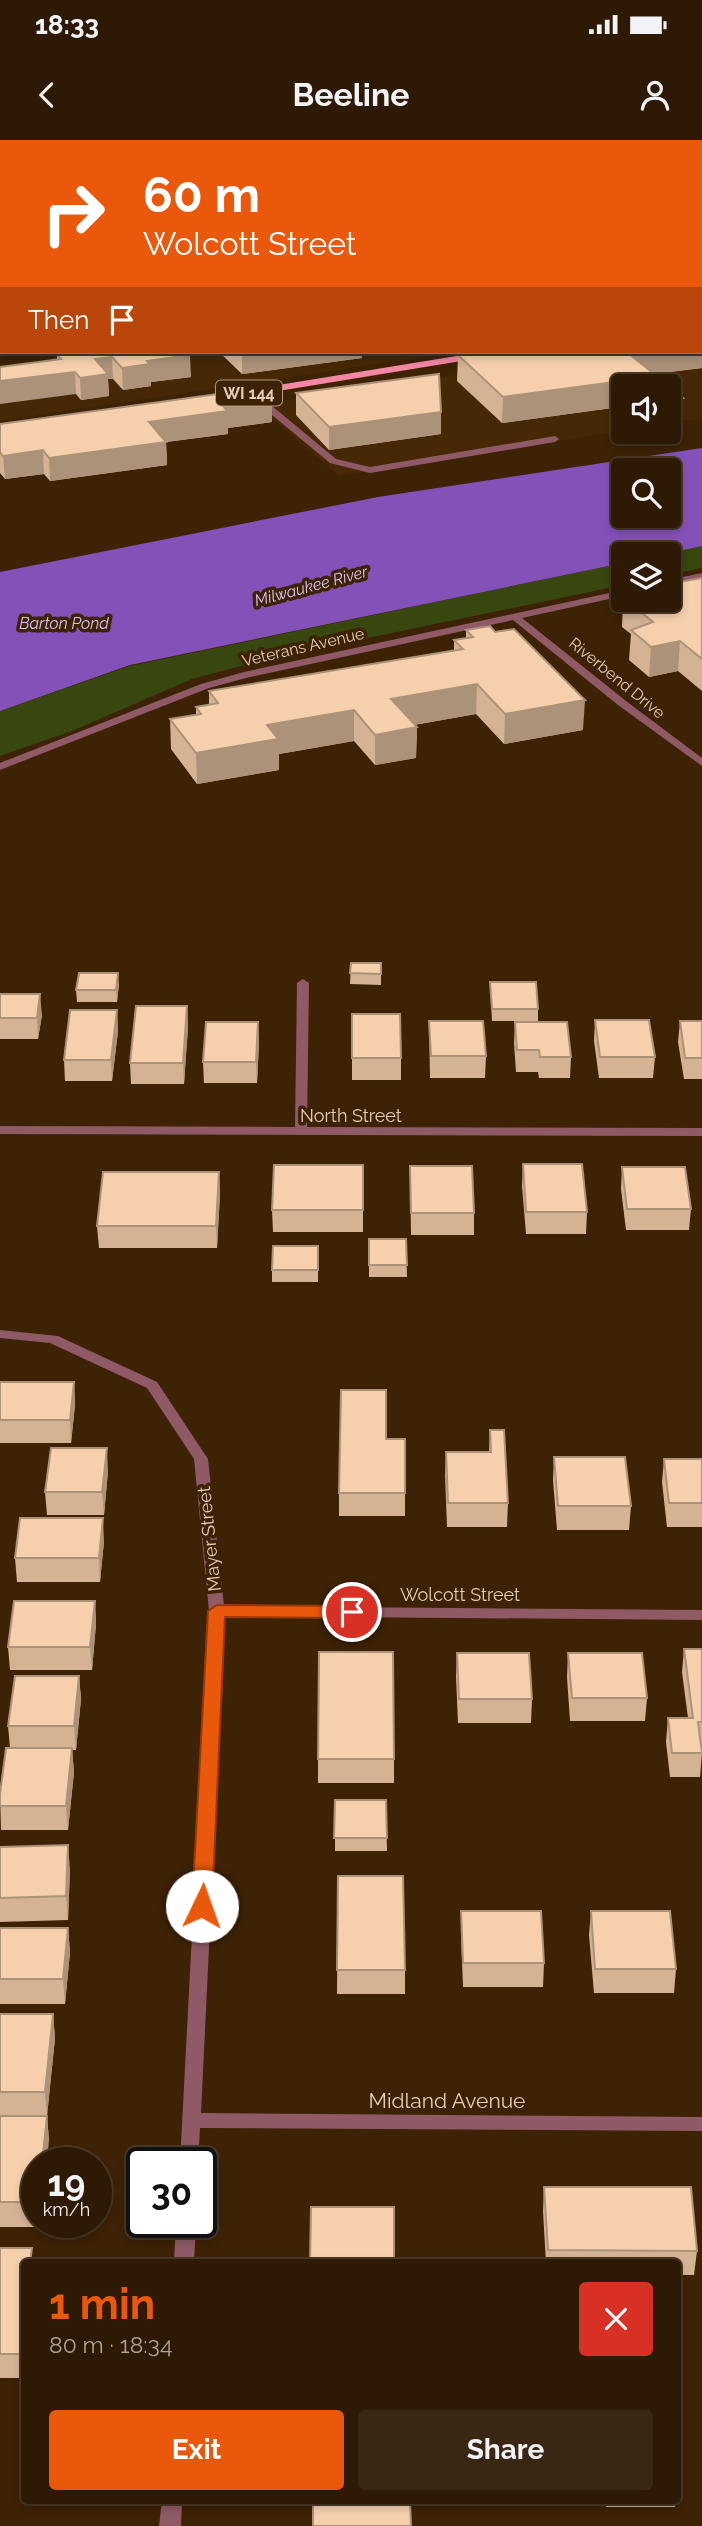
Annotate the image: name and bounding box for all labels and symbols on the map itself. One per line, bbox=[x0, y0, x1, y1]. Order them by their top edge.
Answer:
road number: WI 144 bbox=[216, 381, 282, 406]
water label: Milwaukee River bbox=[252, 562, 370, 610]
water label: Barton Pond bbox=[19, 614, 109, 633]
street label: Veterans Avenue bbox=[240, 624, 366, 670]
street label: Riverbend Drive bbox=[565, 634, 669, 722]
street label: North Street bbox=[300, 1105, 402, 1126]
street label: Mayer Street bbox=[193, 1485, 225, 1593]
pin bbox=[322, 1582, 382, 1642]
street label: Wolcott Street bbox=[400, 1584, 520, 1605]
position arrow bbox=[165, 1869, 239, 1943]
street label: Midland Avenue bbox=[369, 2088, 525, 2113]
speed limit sign: 30 bbox=[126, 2147, 217, 2238]

